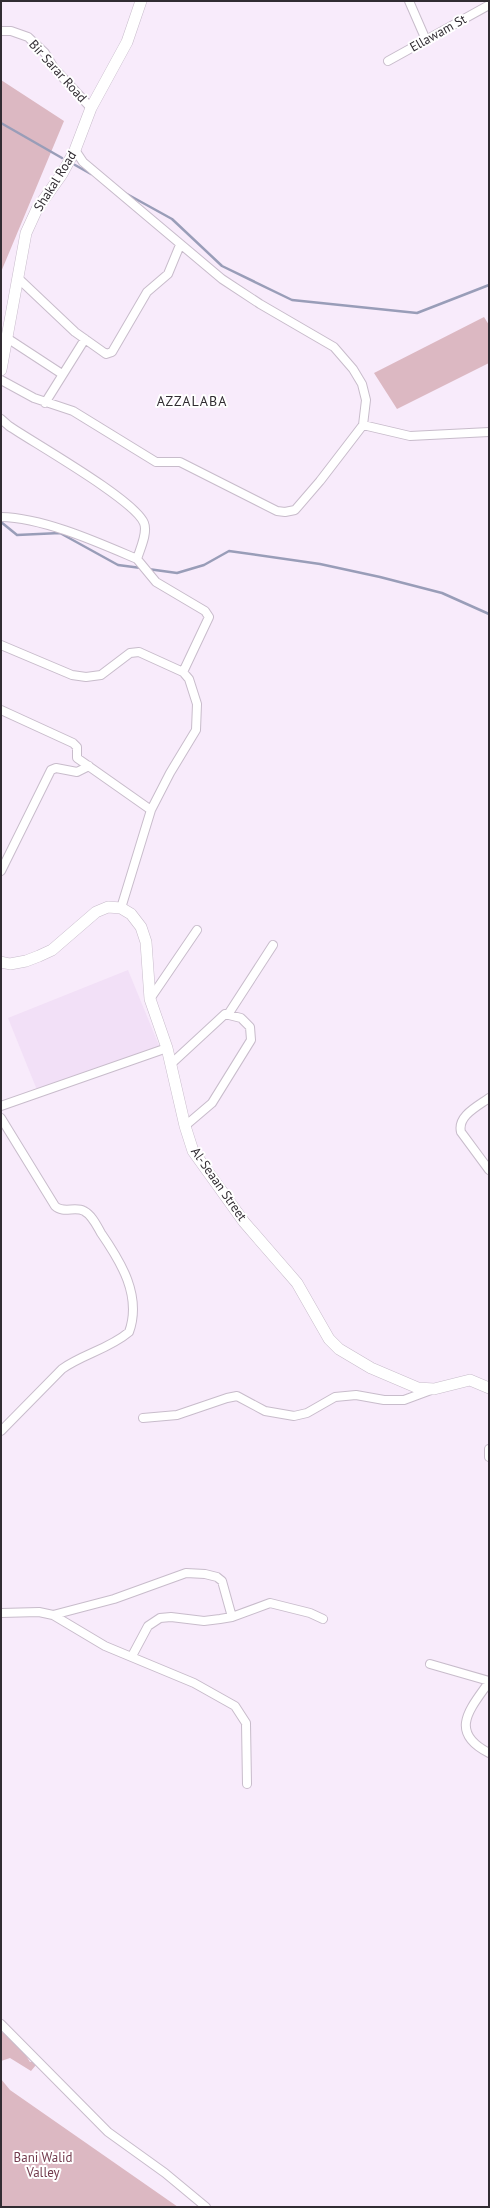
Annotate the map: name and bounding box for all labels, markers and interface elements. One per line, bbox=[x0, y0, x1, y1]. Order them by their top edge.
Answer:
street label: Ellawam St bbox=[407, 10, 470, 56]
street label: Bir Sarar Road bbox=[25, 36, 91, 106]
street label: Shakal Road bbox=[30, 148, 80, 214]
district label: AZZALABA bbox=[157, 392, 227, 410]
street label: Al-Seaan Street bbox=[187, 1144, 251, 1225]
park label: Bani Walid Valley bbox=[14, 2149, 72, 2181]

